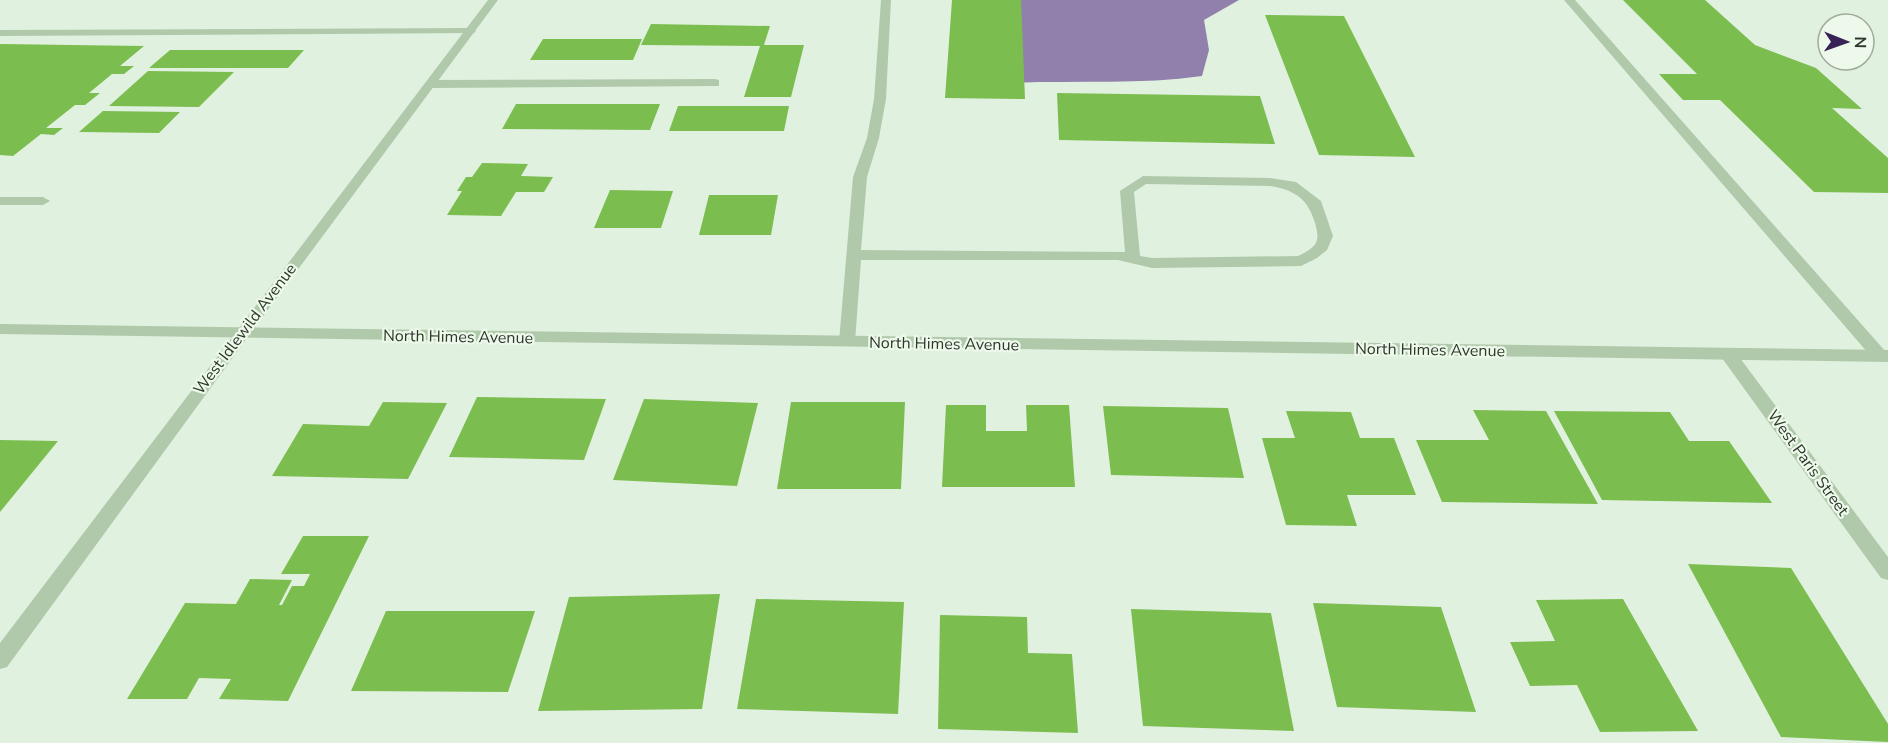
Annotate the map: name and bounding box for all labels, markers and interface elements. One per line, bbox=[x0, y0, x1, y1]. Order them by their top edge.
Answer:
north arrow bbox=[1816, 12, 1876, 72]
text: N bbox=[1849, 36, 1871, 48]
street label: West Idlewild Avenue bbox=[188, 259, 302, 399]
street label: North Himes Avenue bbox=[383, 325, 533, 349]
street label: North Himes Avenue bbox=[869, 332, 1019, 356]
street label: North Himes Avenue bbox=[1355, 338, 1505, 362]
street label: West Paris Street bbox=[1762, 406, 1854, 521]

